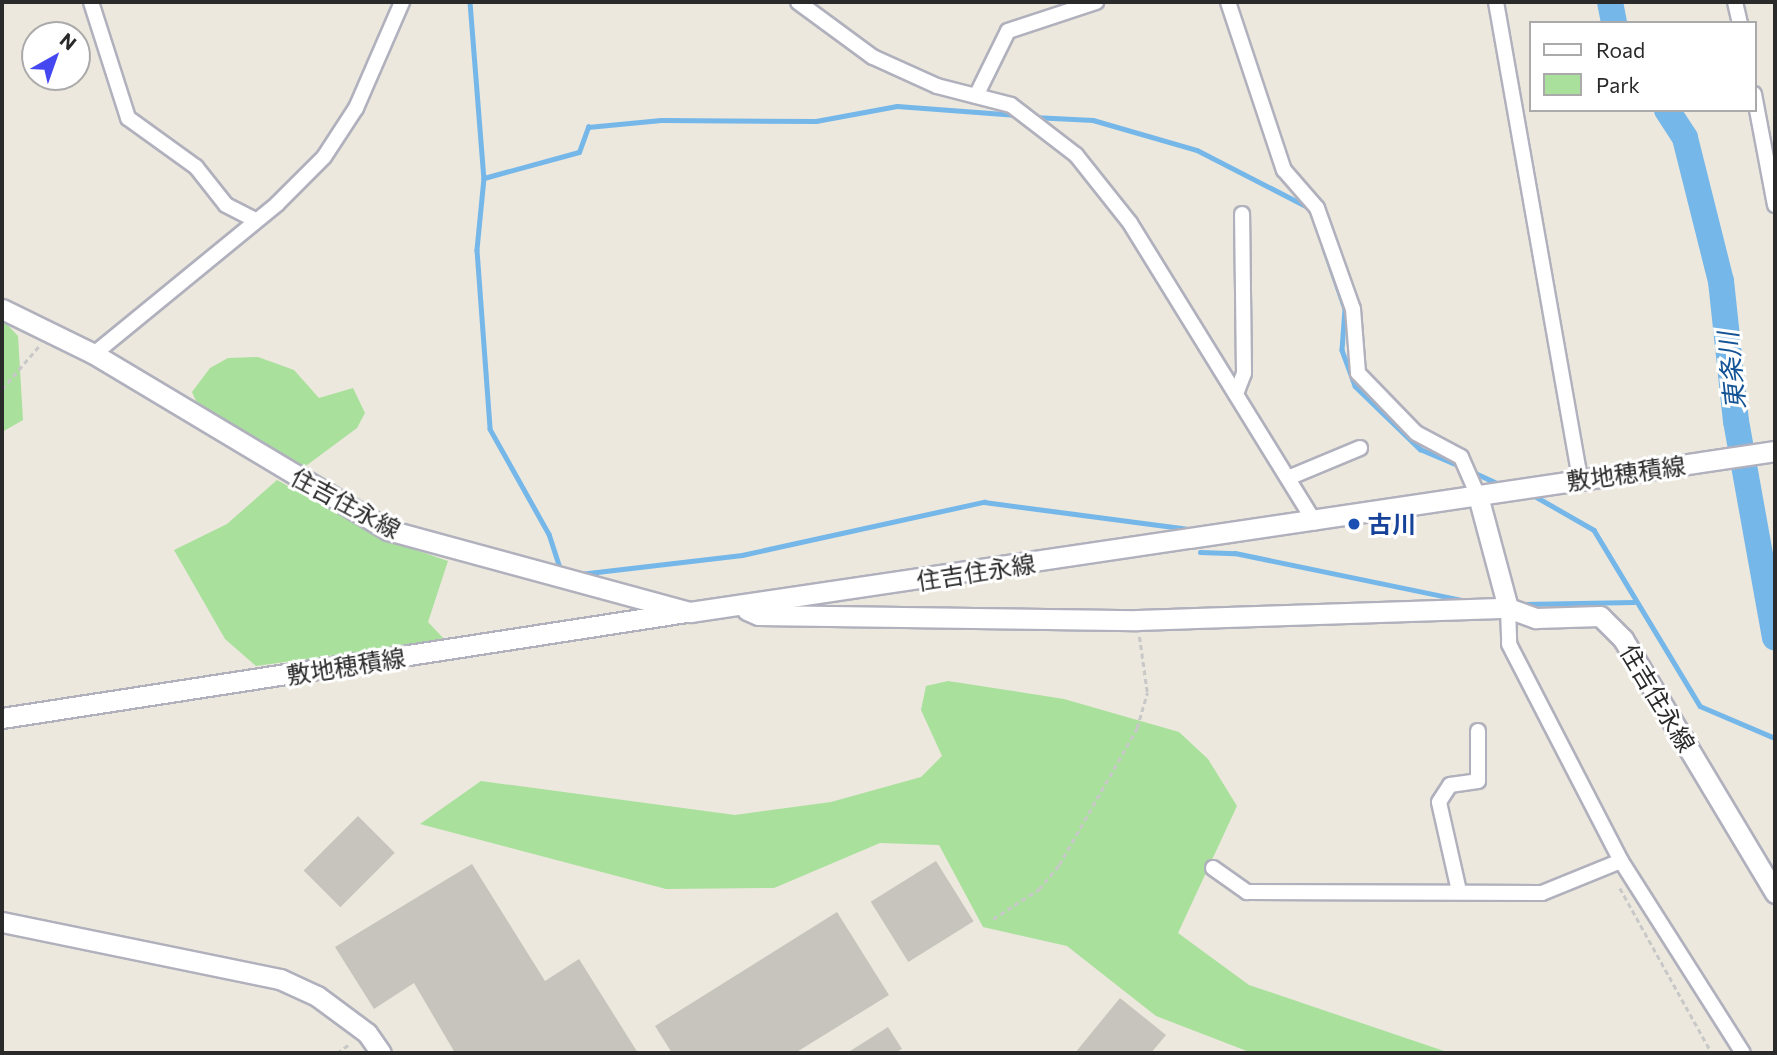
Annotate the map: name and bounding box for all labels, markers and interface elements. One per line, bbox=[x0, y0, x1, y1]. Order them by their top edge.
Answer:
north arrow bbox=[21, 21, 91, 91]
legend bbox=[1528, 21, 1756, 112]
text: N bbox=[56, 28, 81, 54]
text: Road bbox=[1596, 37, 1645, 62]
text: Park bbox=[1596, 72, 1640, 97]
water label: 東条川 bbox=[1711, 331, 1751, 411]
street label: 敷地穂積線 bbox=[1565, 450, 1687, 496]
street label: 住吉住永線 bbox=[286, 462, 406, 544]
place label: 古川 bbox=[1368, 510, 1416, 538]
marker: 古川 bbox=[1346, 516, 1362, 532]
street label: 住吉住永線 bbox=[914, 548, 1038, 596]
street label: 住吉住永線 bbox=[1615, 639, 1701, 757]
street label: 敷地穂積線 bbox=[284, 642, 408, 690]

